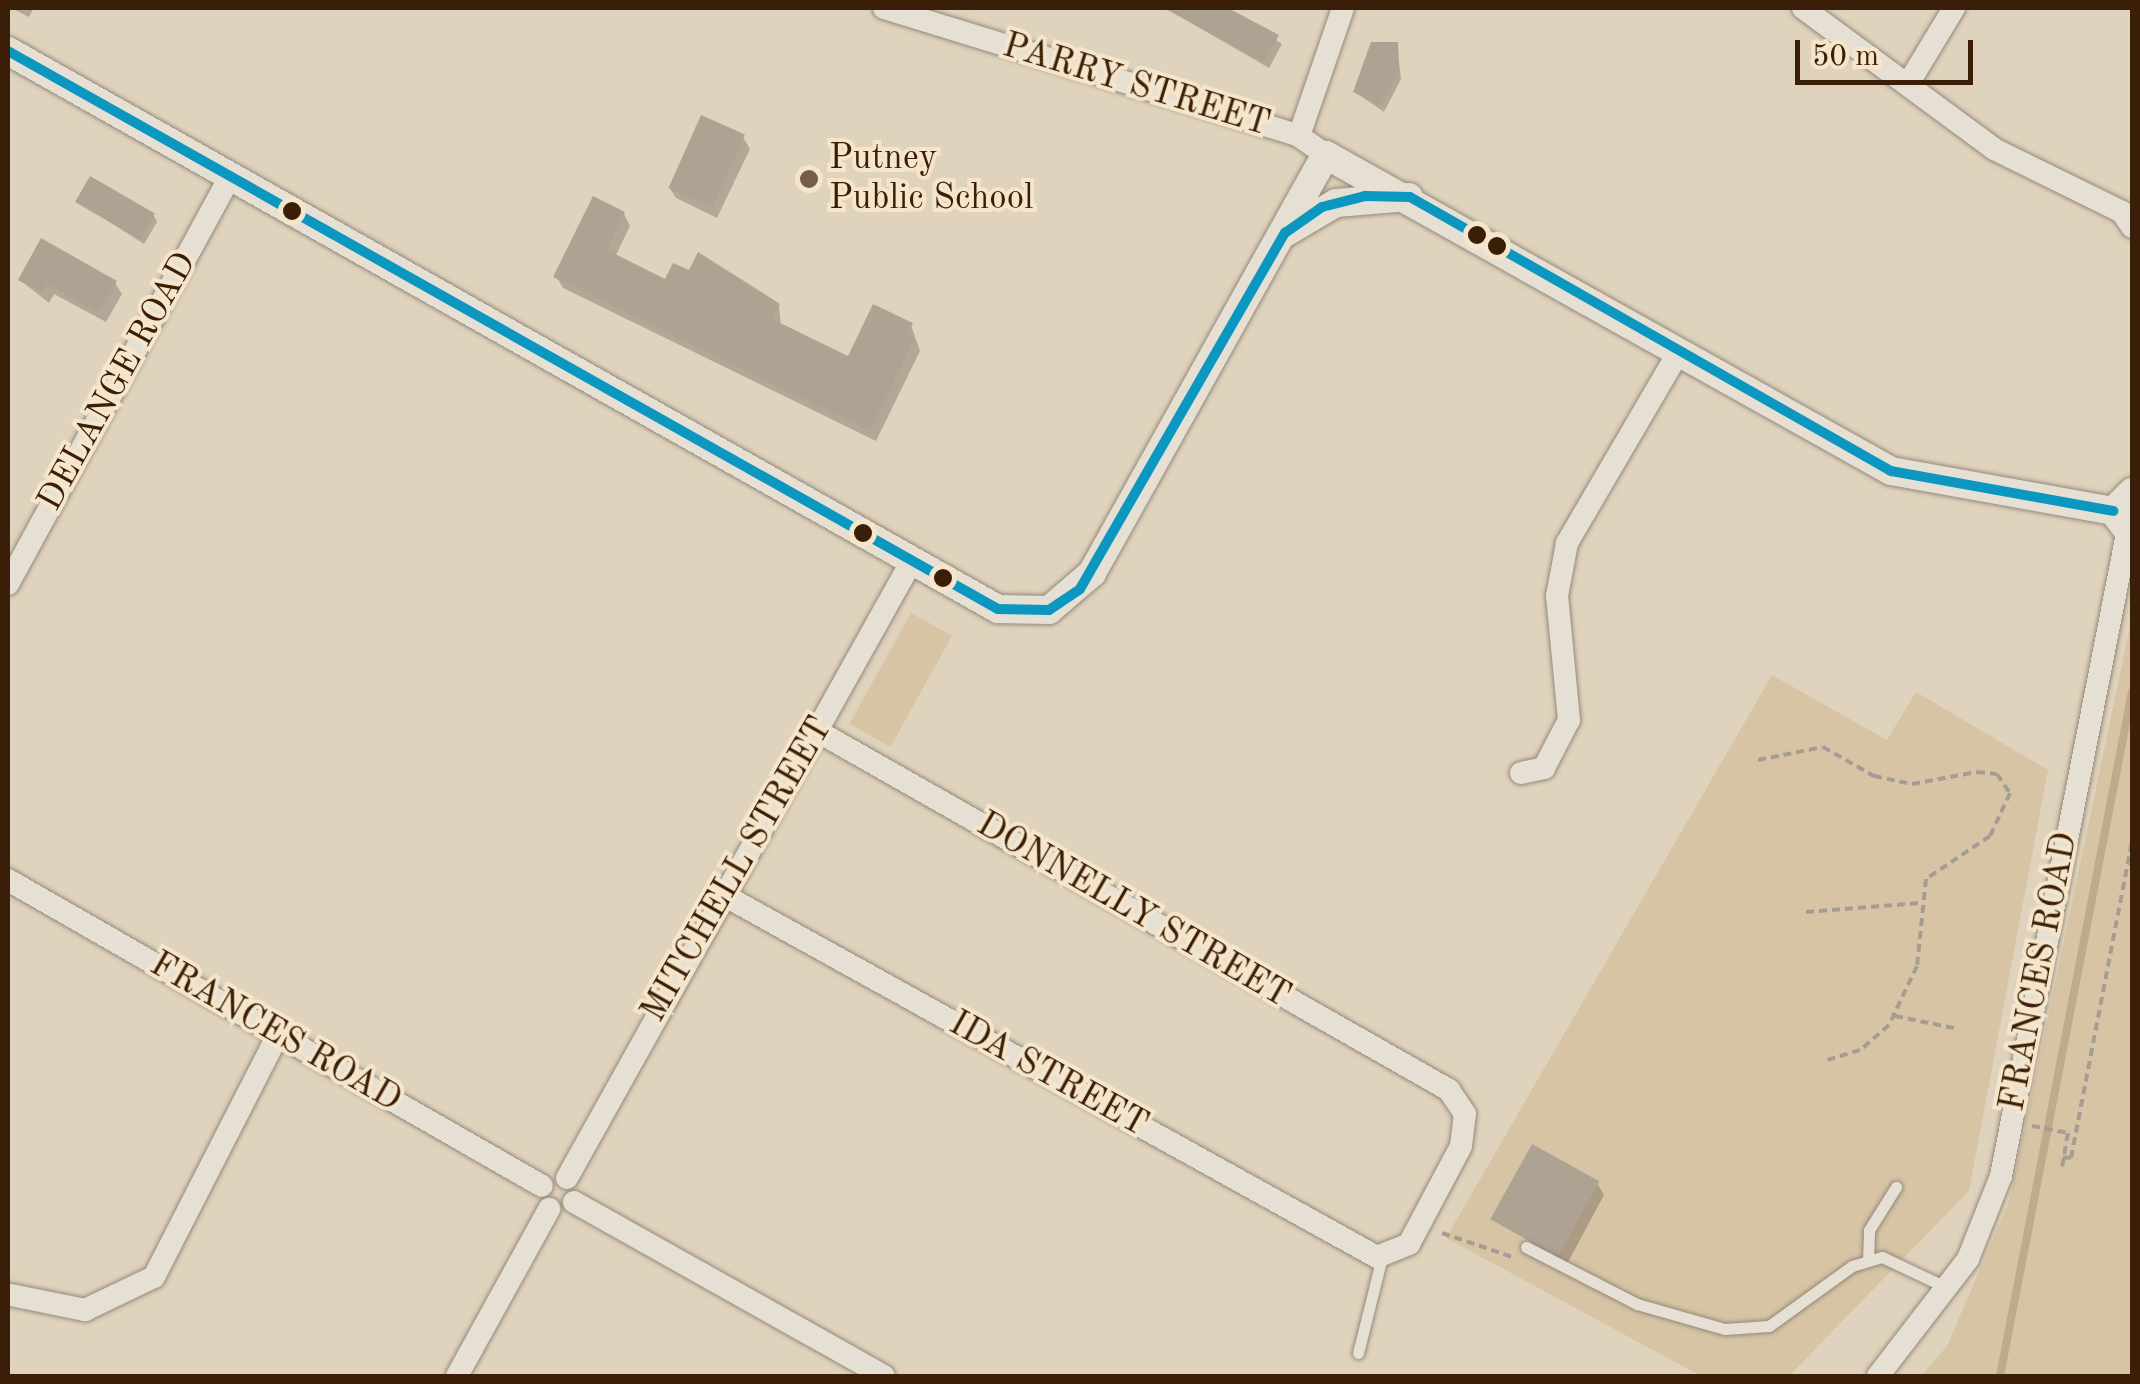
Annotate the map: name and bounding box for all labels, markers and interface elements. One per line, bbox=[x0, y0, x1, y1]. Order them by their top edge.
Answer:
scale bar bbox=[1800, 20, 1978, 82]
street label: PARRY STREET bbox=[997, 25, 1275, 147]
text: 50 m bbox=[1812, 42, 1879, 72]
place label: Putney Public School bbox=[829, 138, 1034, 220]
marker: Putney Public School bbox=[798, 168, 820, 190]
unlabelled marker bbox=[282, 201, 302, 221]
unlabelled marker bbox=[1467, 225, 1487, 245]
unlabelled marker bbox=[1487, 236, 1507, 256]
street label: DELANGE ROAD bbox=[30, 245, 206, 519]
unlabelled marker bbox=[853, 523, 873, 543]
unlabelled marker bbox=[933, 568, 953, 588]
street label: MITCHELL STREET bbox=[634, 710, 842, 1030]
street label: DONNELLY STREET bbox=[969, 804, 1297, 1018]
street label: FRANCES ROAD bbox=[1992, 829, 2088, 1115]
street label: FRANCES ROAD bbox=[142, 944, 408, 1122]
street label: IDA STREET bbox=[941, 1003, 1155, 1147]

